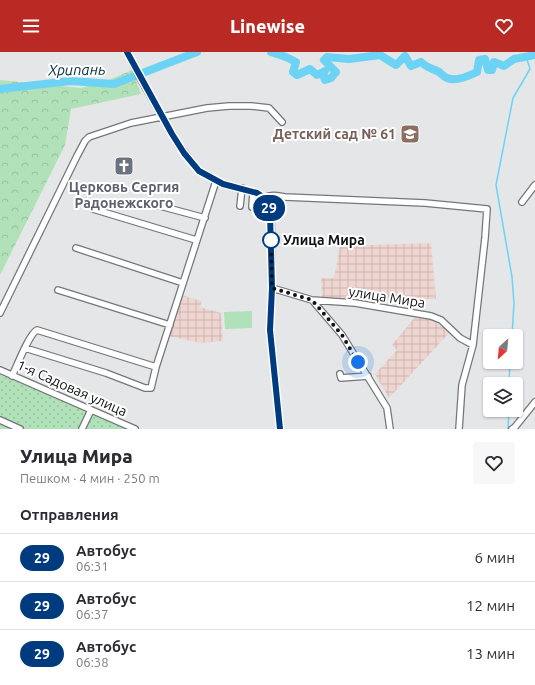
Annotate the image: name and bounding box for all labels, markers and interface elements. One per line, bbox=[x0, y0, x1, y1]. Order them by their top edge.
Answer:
icon: menu bbox=[20, 15, 42, 37]
icon: heart bbox=[493, 15, 515, 37]
text: Linewise bbox=[230, 16, 305, 36]
water label: Хрипань bbox=[47, 61, 106, 79]
school or university icon: Детский сад № 61 bbox=[399, 123, 421, 145]
place label: Детский сад № 61 bbox=[273, 126, 396, 142]
church icon: Церковь Сергия Радонежского bbox=[113, 155, 135, 177]
place label: Церковь Сергия Радонежского bbox=[69, 179, 179, 211]
line badge: 29 bbox=[251, 195, 287, 221]
text: 29 bbox=[261, 200, 277, 216]
marker: Улица Мира bbox=[262, 231, 280, 249]
place label: Улица Мира bbox=[283, 232, 365, 248]
street label: улица Мира bbox=[348, 283, 426, 311]
north arrow bbox=[483, 329, 523, 369]
map controls bbox=[483, 329, 523, 417]
your location bbox=[348, 352, 368, 372]
street label: 1-я Садовая улица bbox=[14, 357, 130, 419]
button: layers bbox=[483, 377, 523, 417]
button: heart bbox=[473, 442, 515, 484]
text: Улица Мира bbox=[20, 445, 133, 467]
text: Пешком · 4 мин · 250 m bbox=[20, 471, 160, 485]
text: Отправления bbox=[20, 506, 119, 523]
text: Автобус bbox=[76, 542, 136, 559]
text: 6 мин bbox=[475, 549, 515, 566]
text: 29 bbox=[34, 550, 50, 566]
text: 06:31 bbox=[76, 559, 109, 573]
text: Автобус bbox=[76, 590, 136, 607]
text: 12 мин bbox=[466, 597, 515, 614]
text: 29 bbox=[34, 598, 50, 614]
text: 06:37 bbox=[76, 607, 109, 621]
text: Автобус bbox=[76, 638, 136, 655]
text: 13 мин bbox=[466, 645, 515, 662]
text: 29 bbox=[34, 646, 50, 662]
text: 06:38 bbox=[76, 655, 109, 669]

